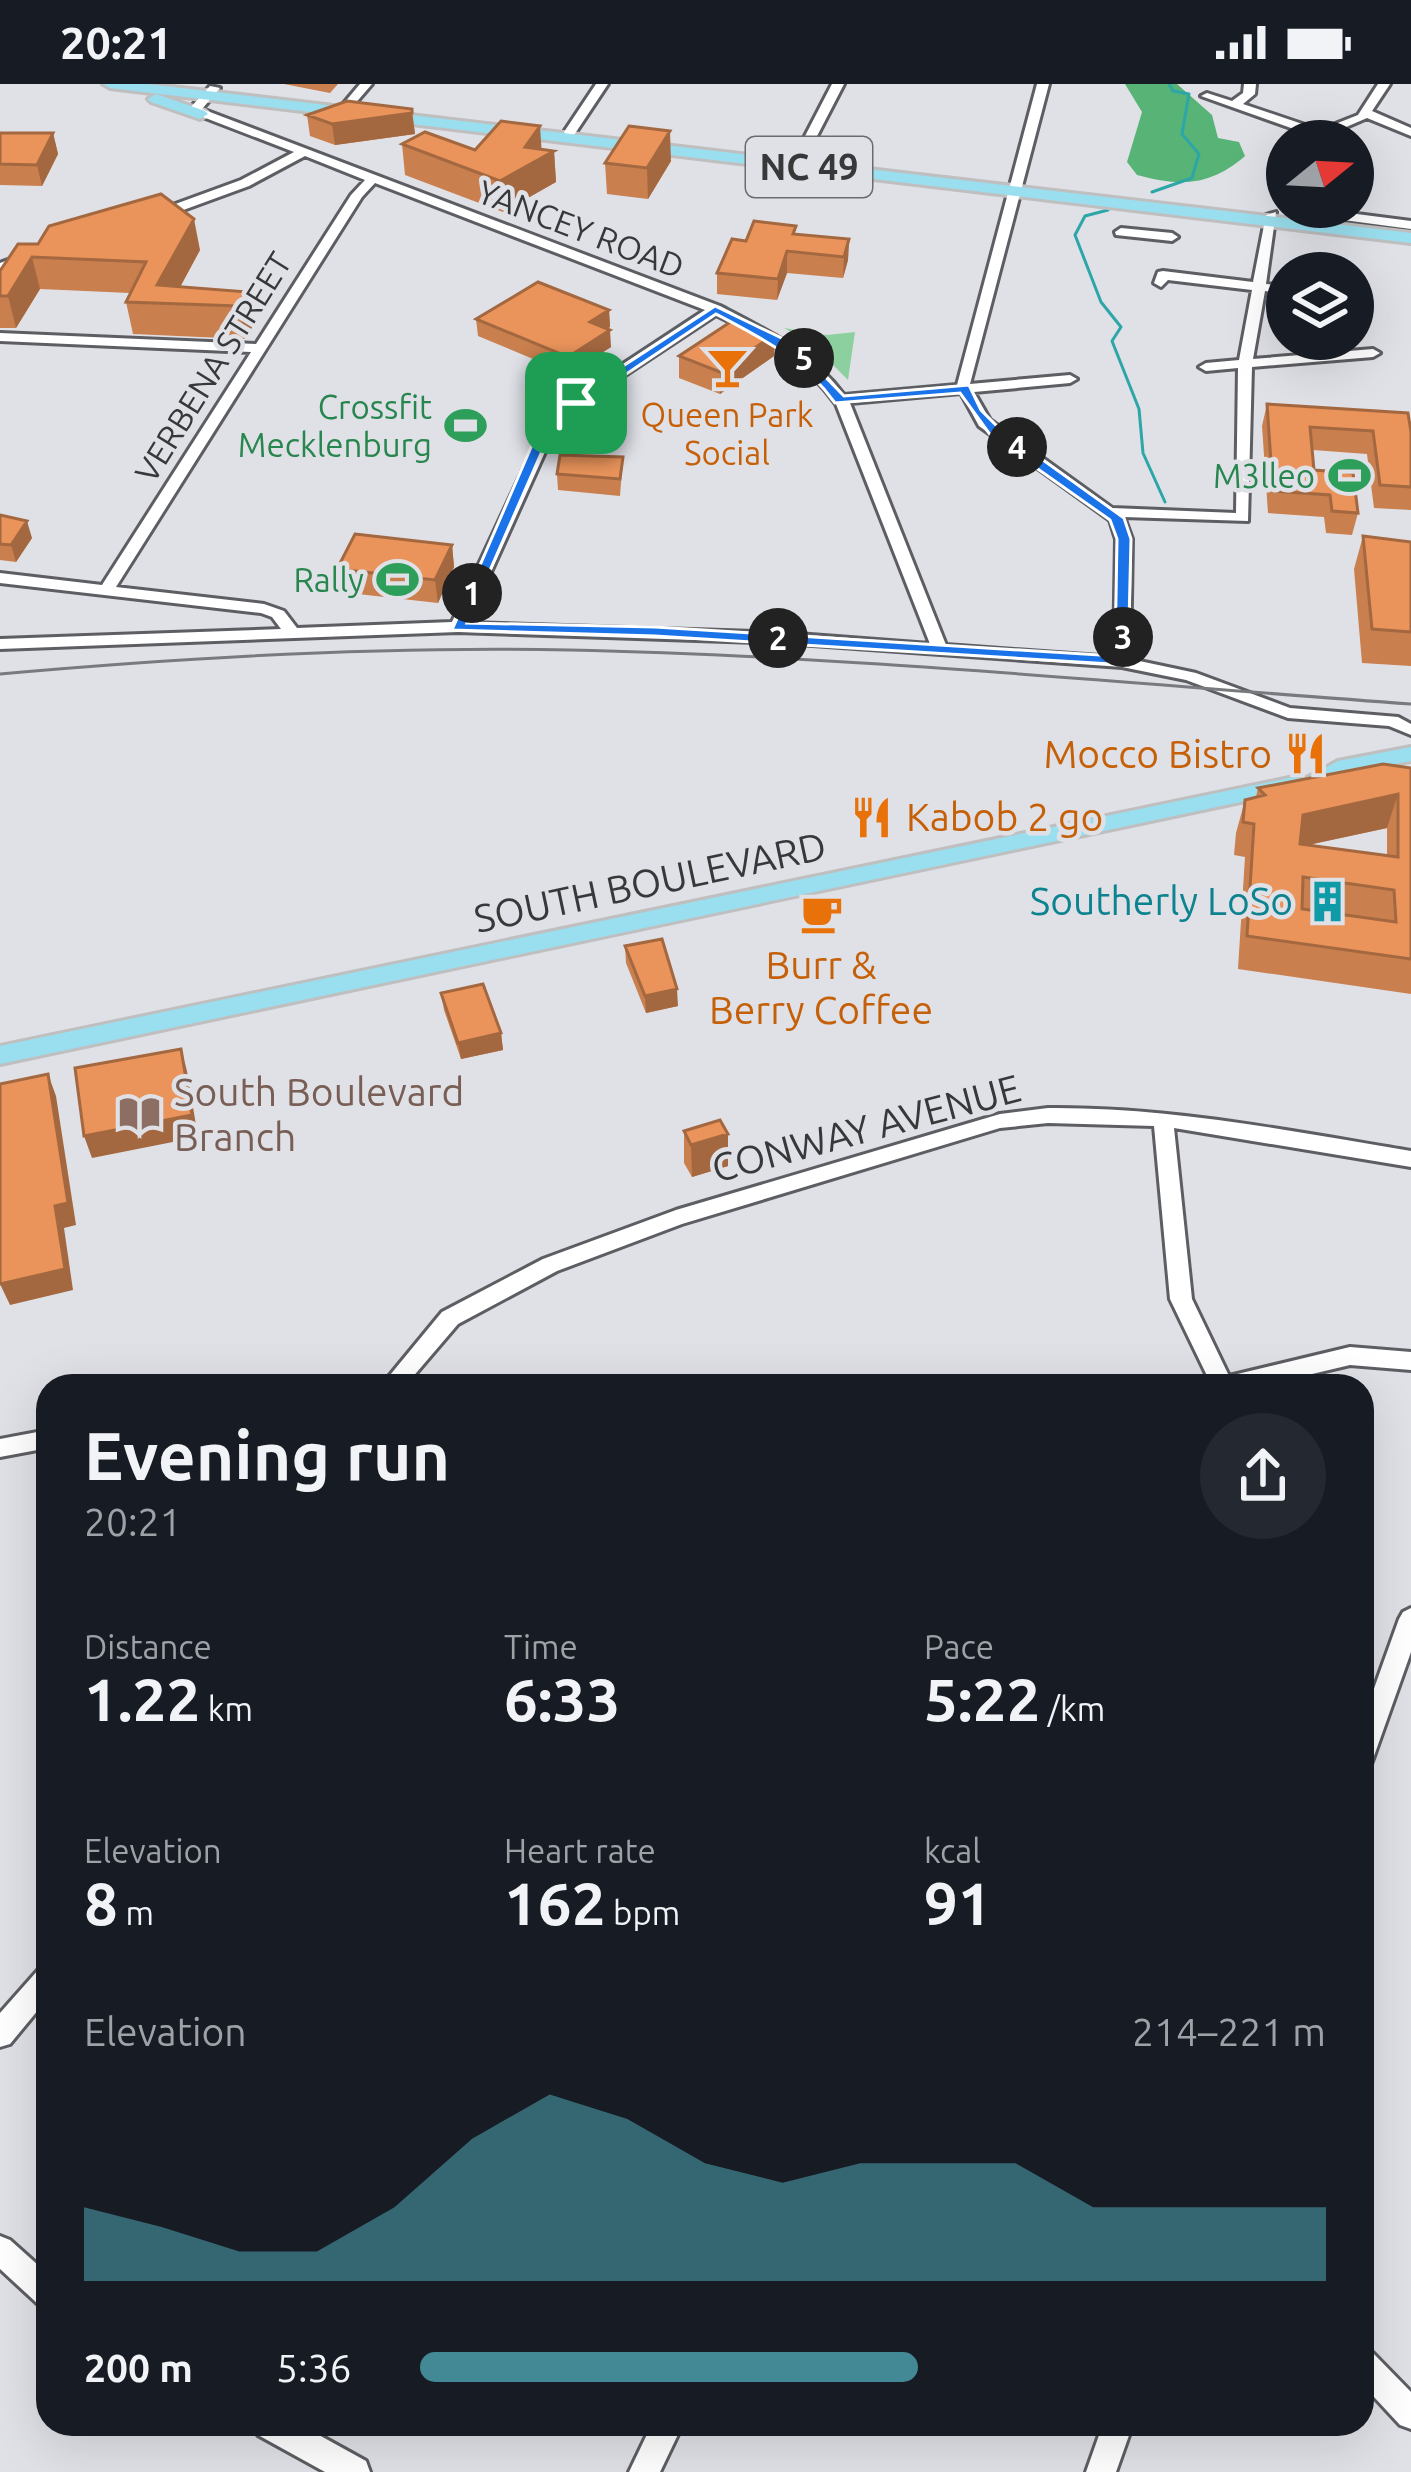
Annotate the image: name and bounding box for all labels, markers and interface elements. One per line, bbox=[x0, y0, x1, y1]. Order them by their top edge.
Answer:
text: 20:21 bbox=[60, 17, 173, 68]
north arrow bbox=[1266, 120, 1374, 228]
map controls bbox=[1266, 120, 1374, 360]
road number: NC 49 bbox=[746, 137, 872, 197]
street label: YANCEY ROAD bbox=[473, 172, 689, 285]
street label: VERBENA STREET bbox=[127, 245, 298, 488]
button: layers bbox=[1266, 252, 1374, 360]
pin: 5 bbox=[774, 328, 834, 388]
text: 5 bbox=[795, 339, 813, 376]
bar icon: Queen Park Social bbox=[704, 344, 750, 390]
pin bbox=[525, 352, 627, 454]
icon: arrive bbox=[543, 370, 609, 436]
place label: Crossfit Mecklenburg bbox=[238, 388, 432, 463]
place label: Queen Park Social bbox=[641, 396, 814, 471]
sports icon: Crossfit Mecklenburg bbox=[443, 403, 489, 449]
pin: 4 bbox=[987, 417, 1047, 477]
text: 4 bbox=[1008, 428, 1026, 465]
sports icon: M3lleo bbox=[1326, 453, 1372, 499]
place label: M3lleo bbox=[1213, 457, 1315, 494]
sports icon: Rally bbox=[375, 557, 421, 603]
place label: Rally bbox=[293, 561, 364, 598]
pin: 1 bbox=[442, 563, 502, 623]
text: 1 bbox=[463, 574, 481, 611]
pin: 3 bbox=[1093, 607, 1153, 667]
pin: 2 bbox=[748, 608, 808, 668]
text: 3 bbox=[1114, 618, 1132, 655]
text: 2 bbox=[769, 619, 787, 656]
restaurant icon: Mocco Bistro bbox=[1283, 731, 1329, 777]
place label: Mocco Bistro bbox=[1043, 732, 1272, 775]
restaurant icon: Kabob 2 go bbox=[849, 794, 895, 840]
place label: Kabob 2 go bbox=[906, 795, 1103, 838]
street label: SOUTH BOULEVARD bbox=[470, 823, 830, 940]
building icon: Southerly LoSo bbox=[1304, 878, 1350, 924]
place label: Southerly LoSo bbox=[1030, 879, 1293, 922]
cafe icon: Burr & Berry Coffee bbox=[798, 890, 844, 936]
place label: Burr & Berry Coffee bbox=[709, 943, 933, 1031]
street label: CONWAY AVENUE bbox=[707, 1066, 1025, 1189]
place label: South Boulevard Branch bbox=[174, 1070, 464, 1158]
library icon: South Boulevard Branch bbox=[117, 1091, 163, 1137]
button: share bbox=[1200, 1413, 1326, 1539]
text: Evening run bbox=[84, 1418, 450, 1492]
text: 20:21 bbox=[84, 1500, 182, 1543]
text: Distance bbox=[84, 1628, 212, 1665]
text: Time bbox=[504, 1628, 578, 1665]
text: Pace bbox=[924, 1628, 994, 1665]
text: 1.22 bbox=[84, 1665, 200, 1732]
text: 6:33 bbox=[504, 1665, 620, 1732]
text: 5:22 bbox=[924, 1665, 1040, 1732]
text: km bbox=[200, 1690, 253, 1727]
text: /km bbox=[1040, 1690, 1105, 1727]
text: Elevation bbox=[84, 1832, 222, 1869]
text: Heart rate bbox=[504, 1832, 656, 1869]
text: kcal bbox=[924, 1832, 981, 1869]
text: 8 bbox=[84, 1869, 118, 1936]
text: 162 bbox=[504, 1869, 606, 1936]
text: 91 bbox=[924, 1869, 992, 1936]
text: m bbox=[118, 1894, 154, 1931]
text: bpm bbox=[606, 1894, 680, 1931]
text: Elevation bbox=[84, 2010, 247, 2053]
text: 214–221 m bbox=[1132, 2010, 1326, 2053]
text: 200 m bbox=[84, 2346, 193, 2389]
text: 5:36 bbox=[276, 2346, 352, 2389]

